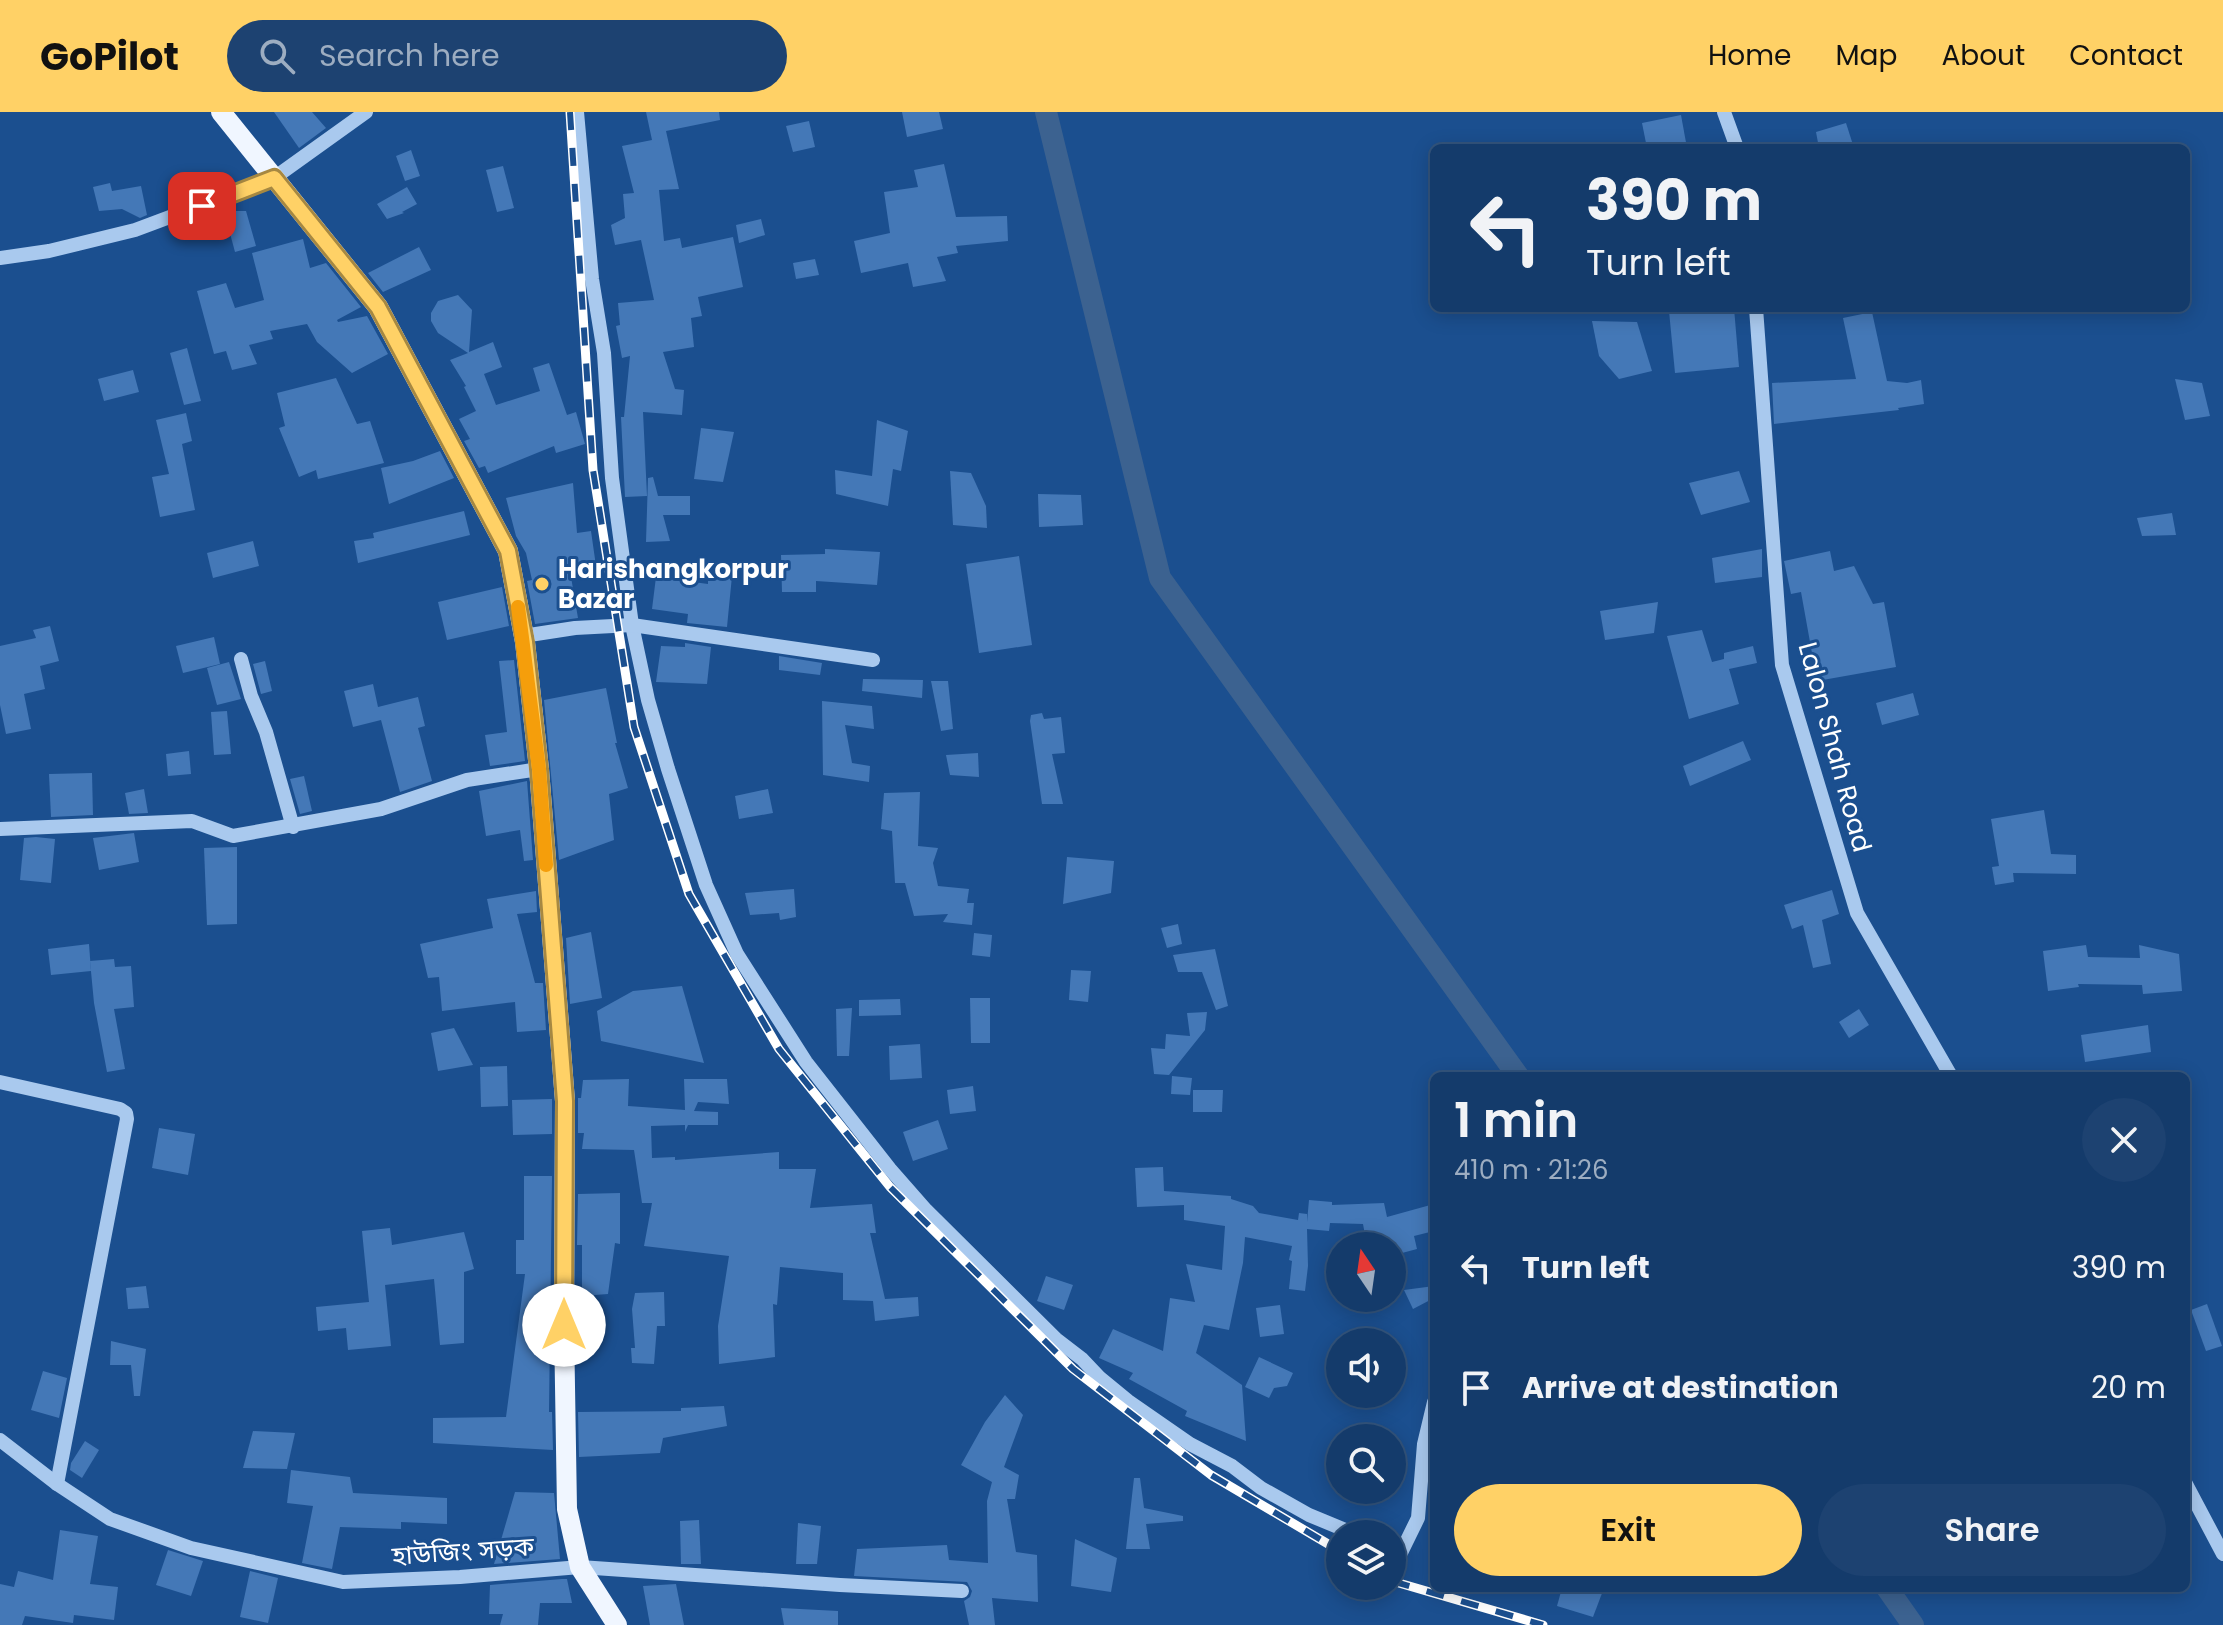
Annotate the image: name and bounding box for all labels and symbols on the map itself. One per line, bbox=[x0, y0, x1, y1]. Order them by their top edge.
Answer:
pin bbox=[168, 172, 236, 240]
place label: Harishangkorpur Bazar bbox=[558, 551, 788, 617]
marker: Harishangkorpur Bazar bbox=[533, 575, 551, 593]
street label: Lalon Shah Road bbox=[1790, 638, 1880, 856]
north arrow bbox=[1326, 1232, 1406, 1312]
position arrow bbox=[522, 1283, 606, 1367]
street label: হাউজিং সড়ক bbox=[390, 1528, 536, 1574]

